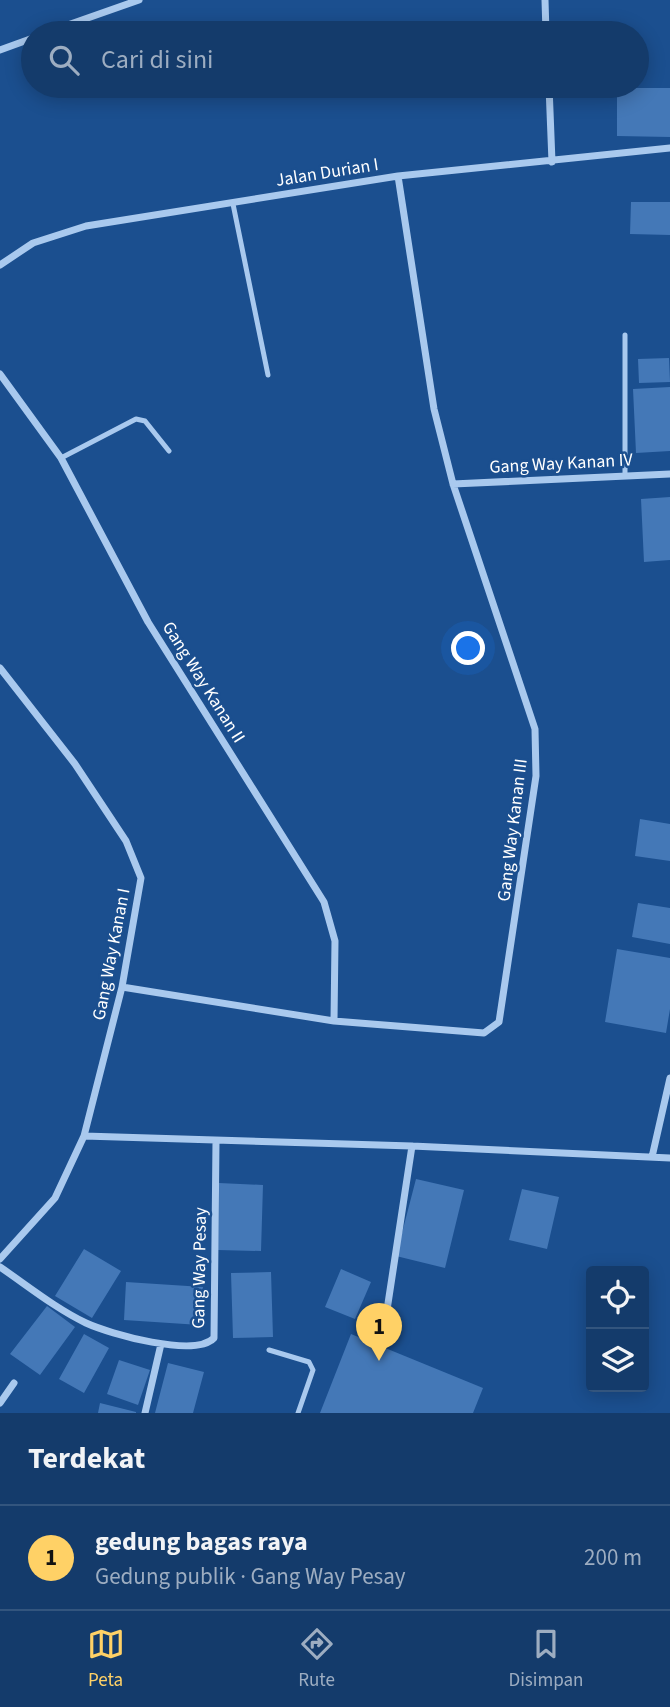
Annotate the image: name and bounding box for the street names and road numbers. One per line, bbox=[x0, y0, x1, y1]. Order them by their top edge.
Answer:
street label: Jalan Durian I bbox=[274, 152, 380, 193]
street label: Gang Way Kanan IV bbox=[489, 447, 634, 480]
street label: Gang Way Kanan II bbox=[156, 617, 251, 748]
street label: Gang Way Kanan III bbox=[491, 757, 534, 903]
street label: Gang Way Kanan I bbox=[86, 886, 137, 1022]
street label: Gang Way Pesay bbox=[186, 1207, 213, 1329]

